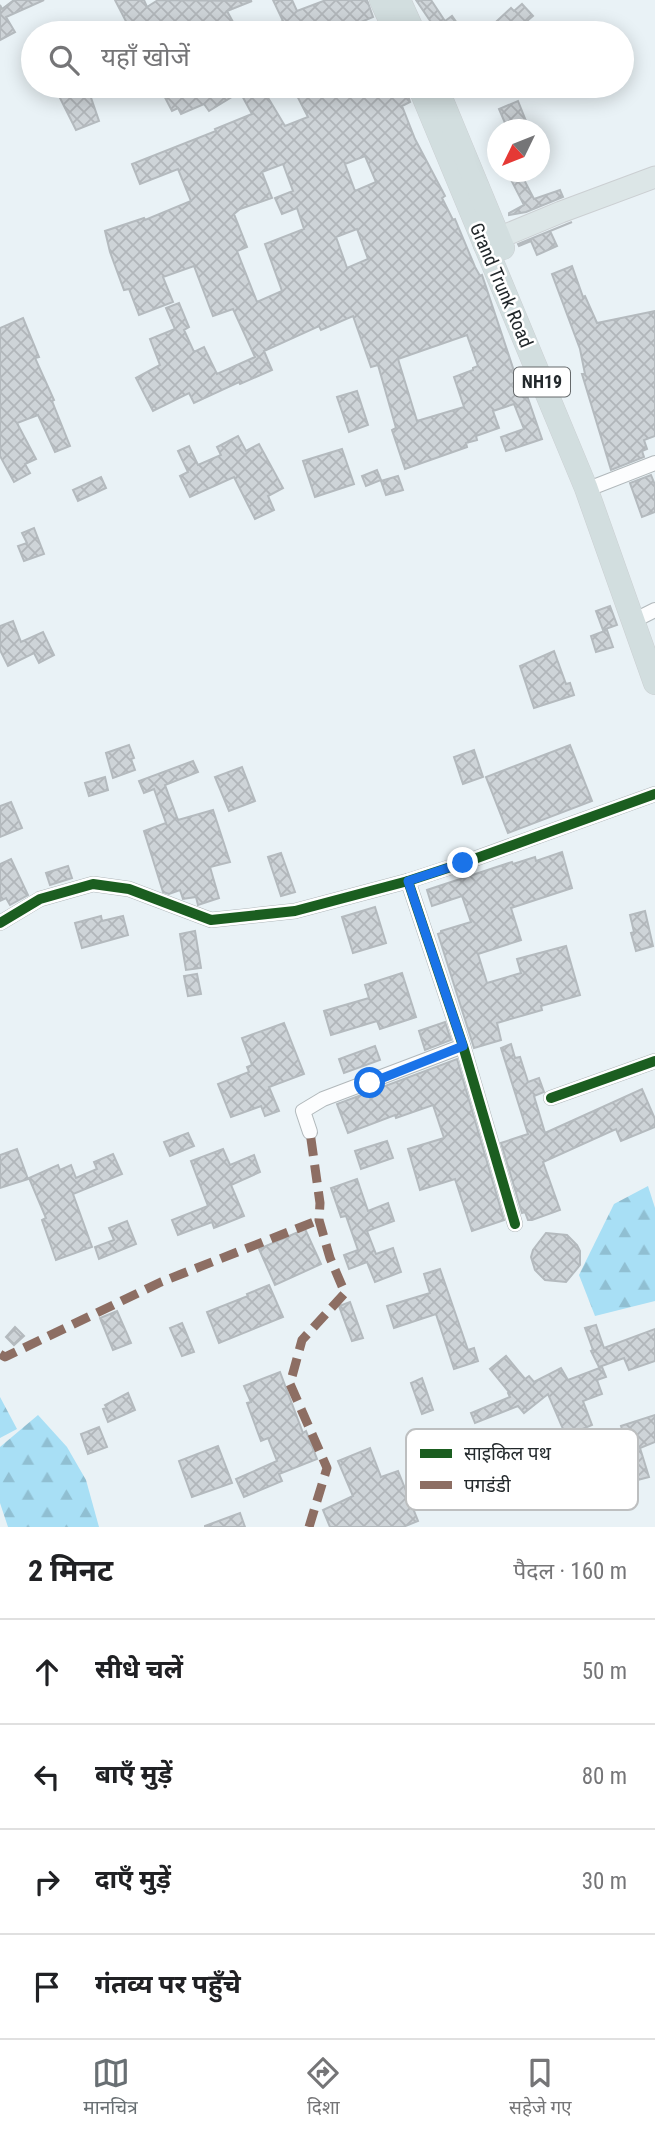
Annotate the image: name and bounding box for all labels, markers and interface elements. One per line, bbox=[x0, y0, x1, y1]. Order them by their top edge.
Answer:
search box bbox=[21, 21, 634, 98]
icon: search bbox=[45, 41, 83, 79]
text: यहाँ खोजें bbox=[101, 42, 190, 72]
north arrow bbox=[487, 119, 550, 182]
street label: Grand Trunk Road bbox=[465, 220, 538, 351]
road number: NH19 bbox=[514, 368, 570, 396]
route end bbox=[447, 847, 478, 878]
route start bbox=[354, 1067, 385, 1098]
legend bbox=[406, 1429, 638, 1510]
text: साइकिल पथ bbox=[464, 1442, 552, 1465]
text: पगडंडी bbox=[464, 1474, 512, 1497]
text: 2 मिनट bbox=[28, 1553, 113, 1588]
text: पैदल · 160 m bbox=[513, 1558, 627, 1585]
icon: ahead bbox=[28, 1653, 66, 1691]
text: सीधे चलें bbox=[95, 1654, 183, 1684]
text: 50 m bbox=[582, 1658, 627, 1685]
icon: left bbox=[28, 1758, 66, 1796]
text: बाएँ मुड़ें bbox=[95, 1759, 172, 1789]
text: 80 m bbox=[582, 1763, 627, 1790]
icon: right bbox=[28, 1863, 66, 1901]
text: दाएँ मुड़ें bbox=[95, 1864, 171, 1894]
text: 30 m bbox=[582, 1868, 627, 1895]
icon: arrive bbox=[28, 1968, 66, 2006]
text: गंतव्य पर पहुँचे bbox=[95, 1969, 241, 1999]
tab: मानचित्र bbox=[83, 2054, 138, 2122]
tab: दिशा bbox=[304, 2054, 342, 2122]
tab: सहेजे गए bbox=[509, 2054, 572, 2122]

